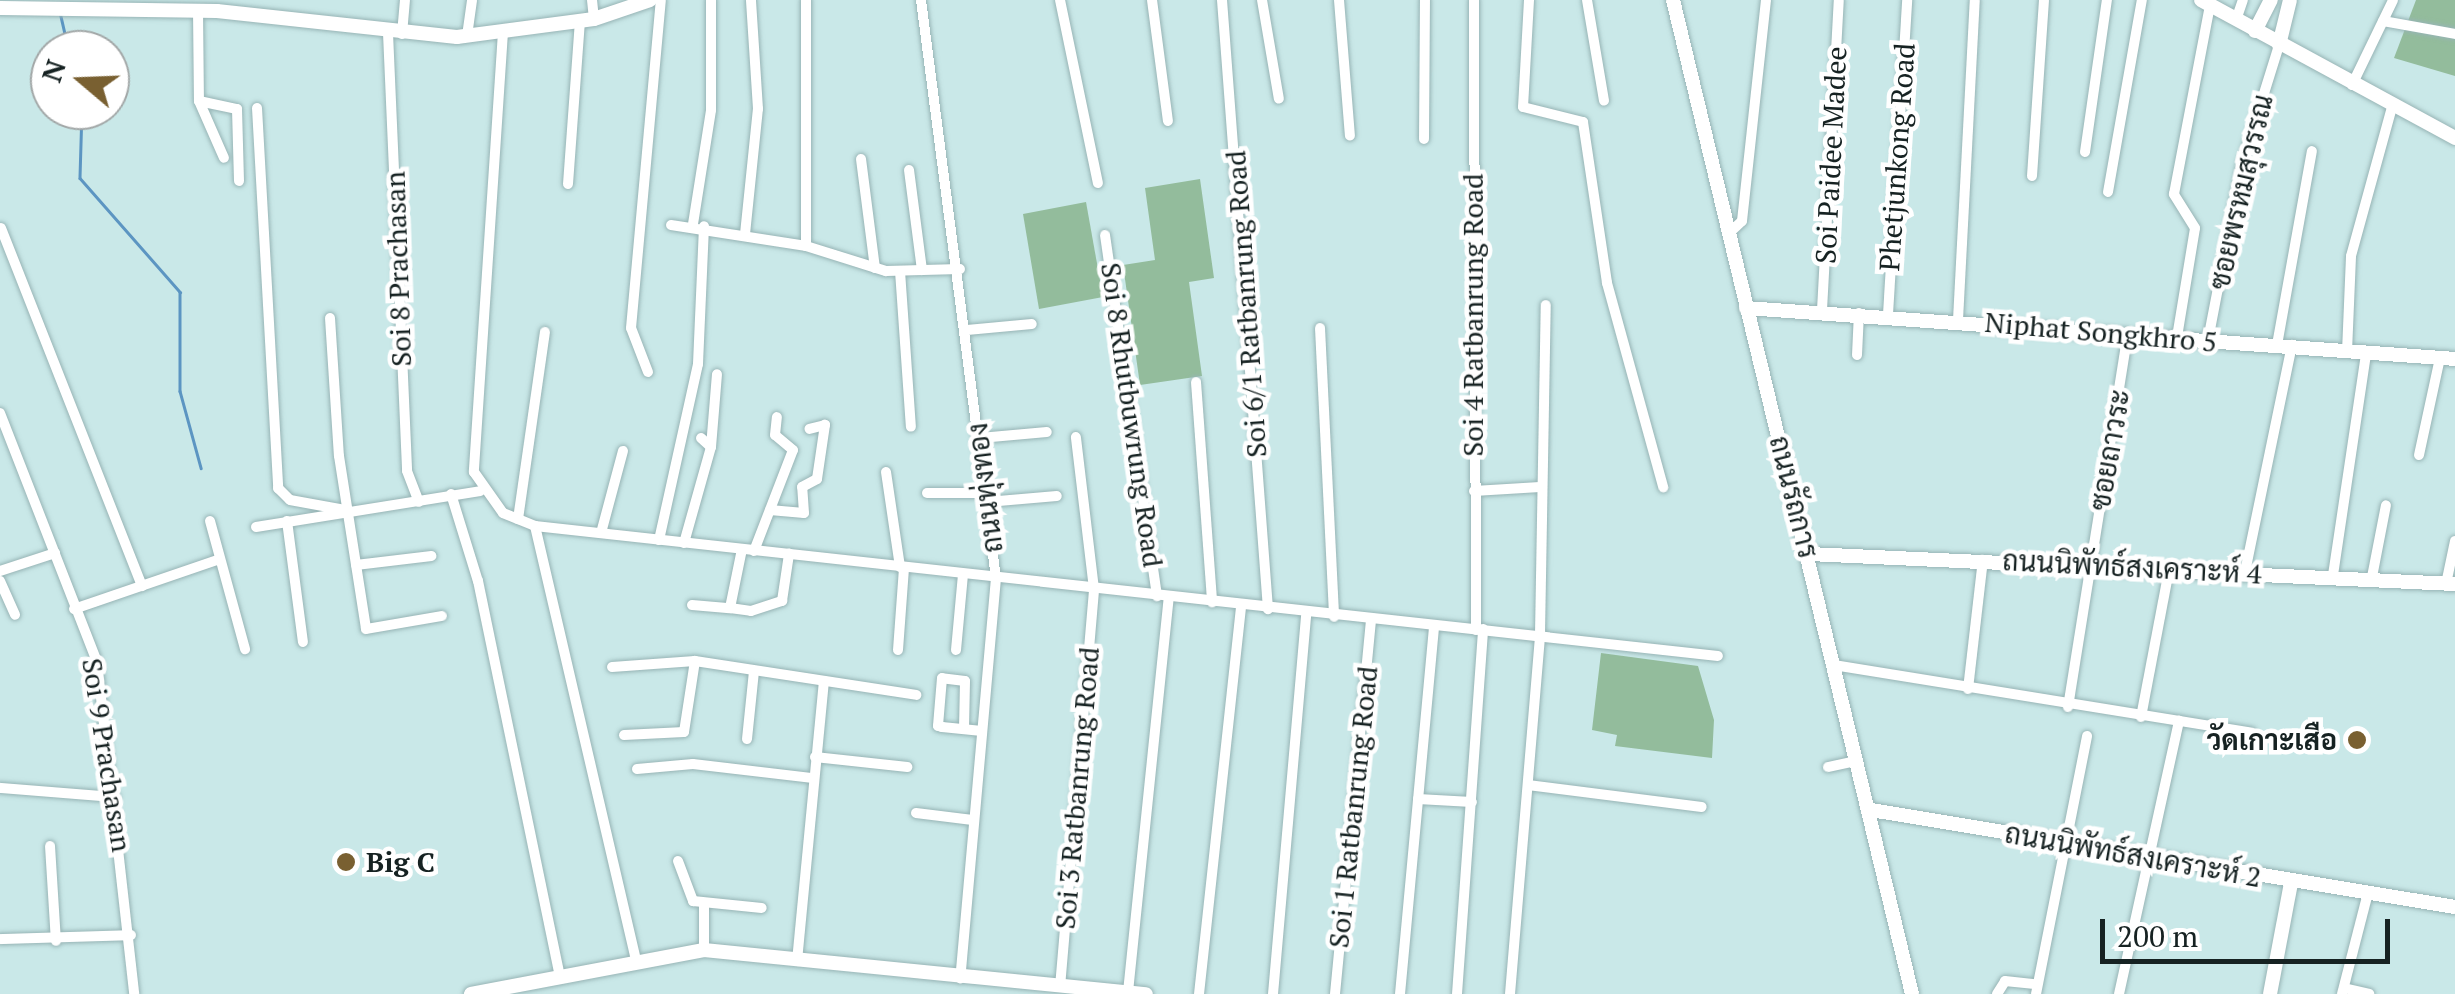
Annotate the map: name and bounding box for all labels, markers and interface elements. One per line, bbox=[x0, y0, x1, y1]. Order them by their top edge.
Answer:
north arrow bbox=[30, 30, 130, 130]
street label: Phetjunkong Road bbox=[1872, 42, 1922, 272]
street label: Soi Paidee Madee bbox=[1809, 45, 1853, 265]
text: N bbox=[32, 55, 74, 87]
street label: ซอยพรหมสุวรรณ bbox=[2202, 91, 2280, 293]
street label: Soi 6/1 Ratbanrung Road bbox=[1219, 149, 1273, 459]
street label: Soi 8 Prachasan bbox=[378, 171, 418, 367]
street label: Soi 4 Ratbanrung Road bbox=[1456, 173, 1490, 457]
street label: Soi 8 Rhutbuwrung Road bbox=[1094, 260, 1170, 570]
street label: Niphat Songkhro 5 bbox=[1983, 305, 2219, 359]
street label: ซอยถาวระ bbox=[2083, 387, 2137, 513]
street label: ถนนทุ่งทอง bbox=[960, 421, 1010, 555]
street label: ถนนรัถการ bbox=[1763, 432, 1825, 562]
street label: ถนนนิพัทธ์สงเคราะห์ 4 bbox=[2001, 543, 2263, 591]
street label: Soi 3 Ratbanrung Road bbox=[1048, 645, 1106, 931]
street label: Soi 9 Prachasan bbox=[75, 656, 139, 854]
street label: Soi 1 Ratbanrung Road bbox=[1321, 664, 1385, 950]
place label: วัดเกาะเสือ bbox=[2207, 723, 2337, 757]
marker: วัดเกาะเสือ bbox=[2346, 729, 2368, 751]
street label: ถนนนิพัทธ์สงเคราะห์ 2 bbox=[2002, 816, 2264, 894]
place label: Big C bbox=[366, 845, 435, 879]
marker: Big C bbox=[335, 851, 357, 873]
scale bar bbox=[2105, 899, 2395, 961]
text: 200 m bbox=[2117, 916, 2198, 956]

